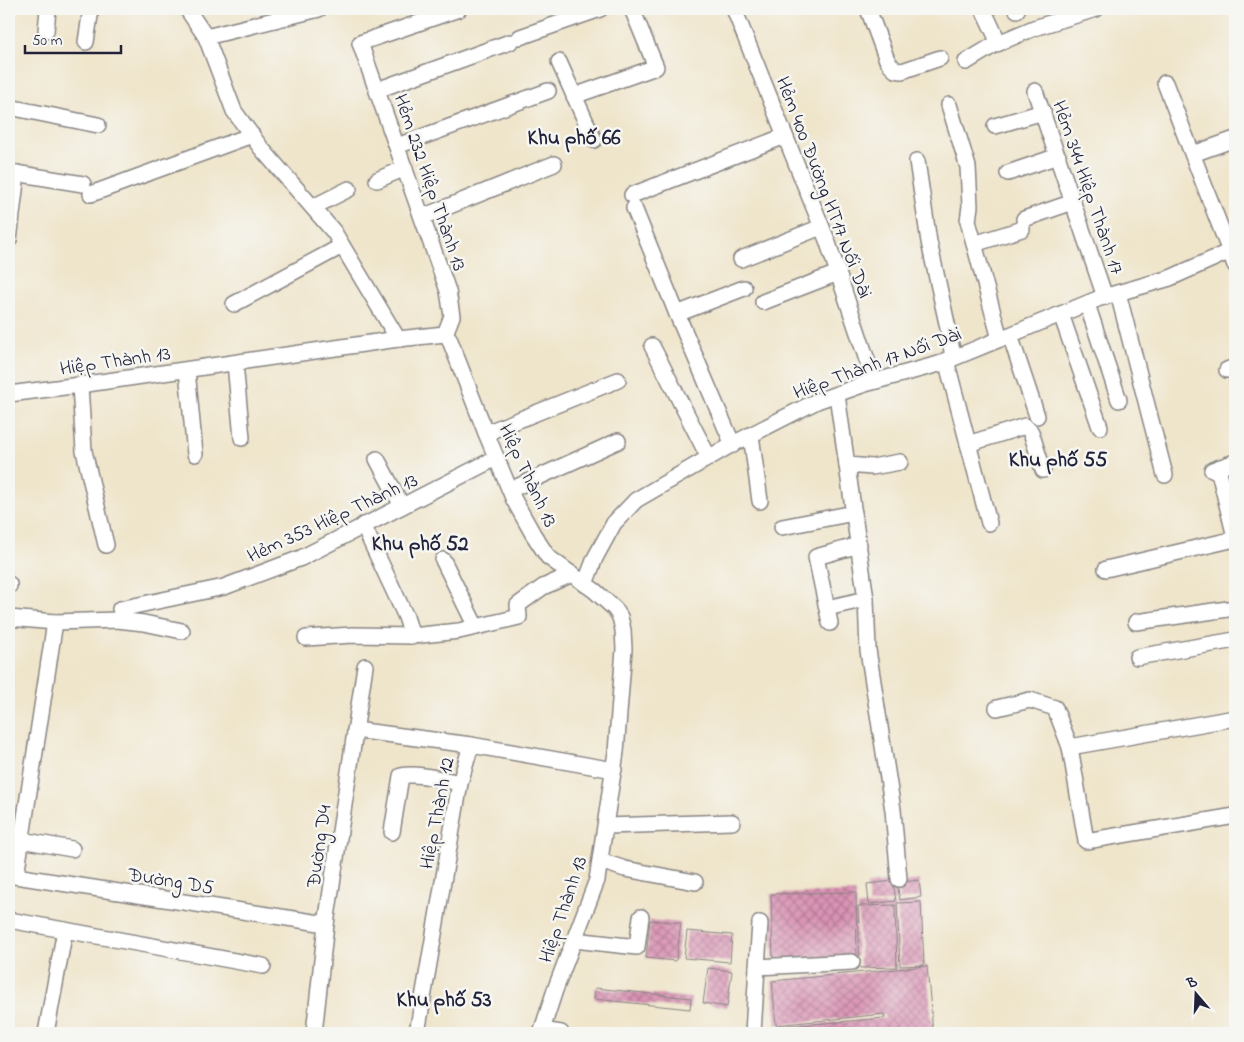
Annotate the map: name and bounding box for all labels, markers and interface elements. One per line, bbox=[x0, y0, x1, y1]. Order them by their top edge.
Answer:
scale bar bbox=[25, 22, 121, 54]
text: 50 m bbox=[32, 30, 63, 52]
street label: Hẻm 400 Đường HT17 Nối Dài bbox=[766, 73, 878, 303]
street label: Hẻm 232 Hiệp Thành 13 bbox=[385, 90, 473, 275]
street label: Hẻm 344 Hiệp Thành 17 bbox=[1043, 97, 1130, 279]
district label: Khu phố 66 bbox=[528, 124, 621, 154]
street label: Hiệp Thành 17 Nối Dài bbox=[790, 320, 966, 408]
street label: Hiệp Thành 13 bbox=[58, 340, 173, 385]
street label: Hiệp Thành 13 bbox=[490, 419, 563, 533]
district label: Khu phố 55 bbox=[1009, 446, 1107, 476]
street label: Hẻm 353 Hiệp Thành 13 bbox=[243, 467, 423, 572]
district label: Khu phố 52 bbox=[372, 530, 469, 560]
street label: Hiệp Thành 12 bbox=[413, 755, 463, 872]
street label: Đường D4 bbox=[300, 803, 342, 891]
street label: Hiệp Thành 13 bbox=[533, 852, 596, 967]
street label: Đường D5 bbox=[125, 861, 216, 905]
north arrow bbox=[1172, 970, 1222, 1020]
text: B bbox=[1183, 971, 1201, 995]
district label: Khu phố 53 bbox=[397, 986, 492, 1016]

